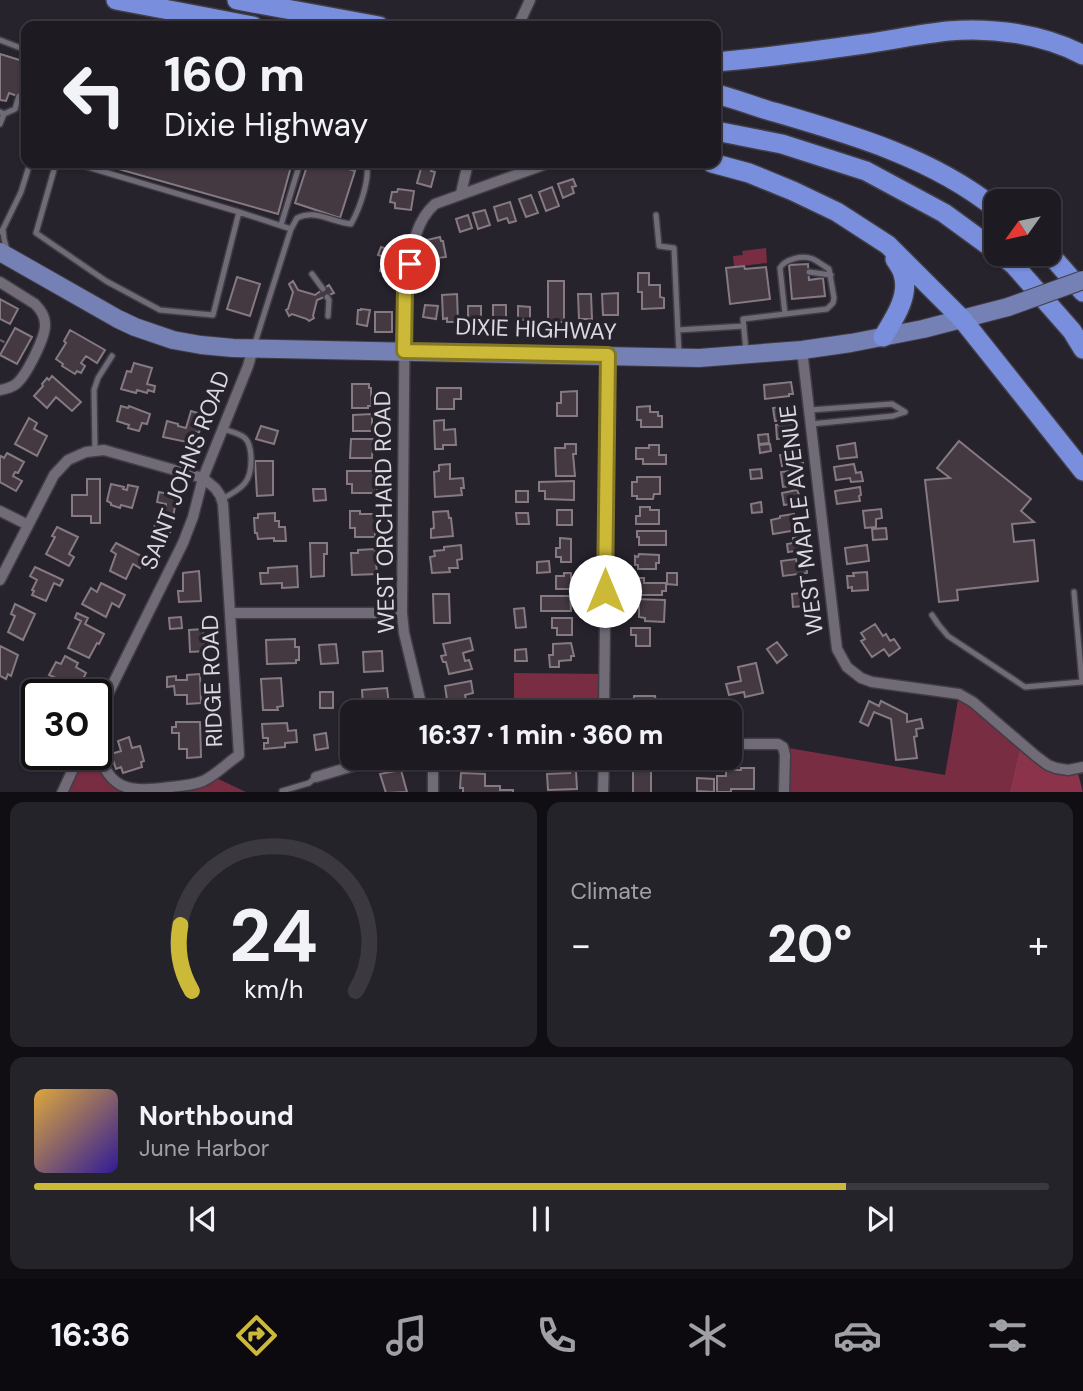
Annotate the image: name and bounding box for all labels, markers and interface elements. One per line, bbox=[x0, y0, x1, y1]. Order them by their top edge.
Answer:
text: 160 m bbox=[164, 42, 305, 106]
icon: left bbox=[49, 49, 140, 140]
text: Dixie Highway bbox=[164, 104, 368, 146]
north arrow bbox=[984, 189, 1060, 266]
map controls bbox=[984, 189, 1061, 266]
pin bbox=[380, 234, 440, 294]
icon: arrive bbox=[391, 245, 429, 283]
street label: DIXIE HIGHWAY bbox=[455, 311, 617, 347]
street label: SAINT JOHNS ROAD bbox=[133, 366, 237, 574]
street label: WEST ORCHARD ROAD bbox=[367, 390, 401, 634]
street label: WEST MAPLE AVENUE bbox=[772, 403, 830, 637]
position arrow bbox=[568, 554, 642, 628]
street label: RIDGE ROAD bbox=[195, 614, 229, 748]
speed limit sign: 30 bbox=[21, 679, 112, 770]
text: 16:37 · 1 min · 360 m bbox=[419, 718, 663, 752]
text: Climate bbox=[571, 876, 652, 906]
text: 24 bbox=[229, 889, 318, 984]
text: 20° bbox=[767, 910, 853, 978]
text: − bbox=[571, 920, 591, 970]
text: + bbox=[1028, 920, 1049, 970]
text: km/h bbox=[244, 972, 303, 1005]
text: Northbound bbox=[139, 1099, 294, 1133]
text: June Harbor bbox=[139, 1133, 269, 1163]
icon: previous bbox=[184, 1200, 222, 1238]
icon: pause bbox=[522, 1200, 560, 1238]
icon: next bbox=[861, 1200, 899, 1238]
icon: directions bbox=[232, 1311, 281, 1360]
icon: music bbox=[382, 1311, 431, 1360]
icon: phone bbox=[532, 1311, 581, 1360]
icon: climate bbox=[683, 1311, 732, 1360]
icon: car bbox=[833, 1311, 882, 1360]
icon: filters bbox=[983, 1311, 1032, 1360]
text: 16:36 bbox=[51, 1314, 130, 1356]

